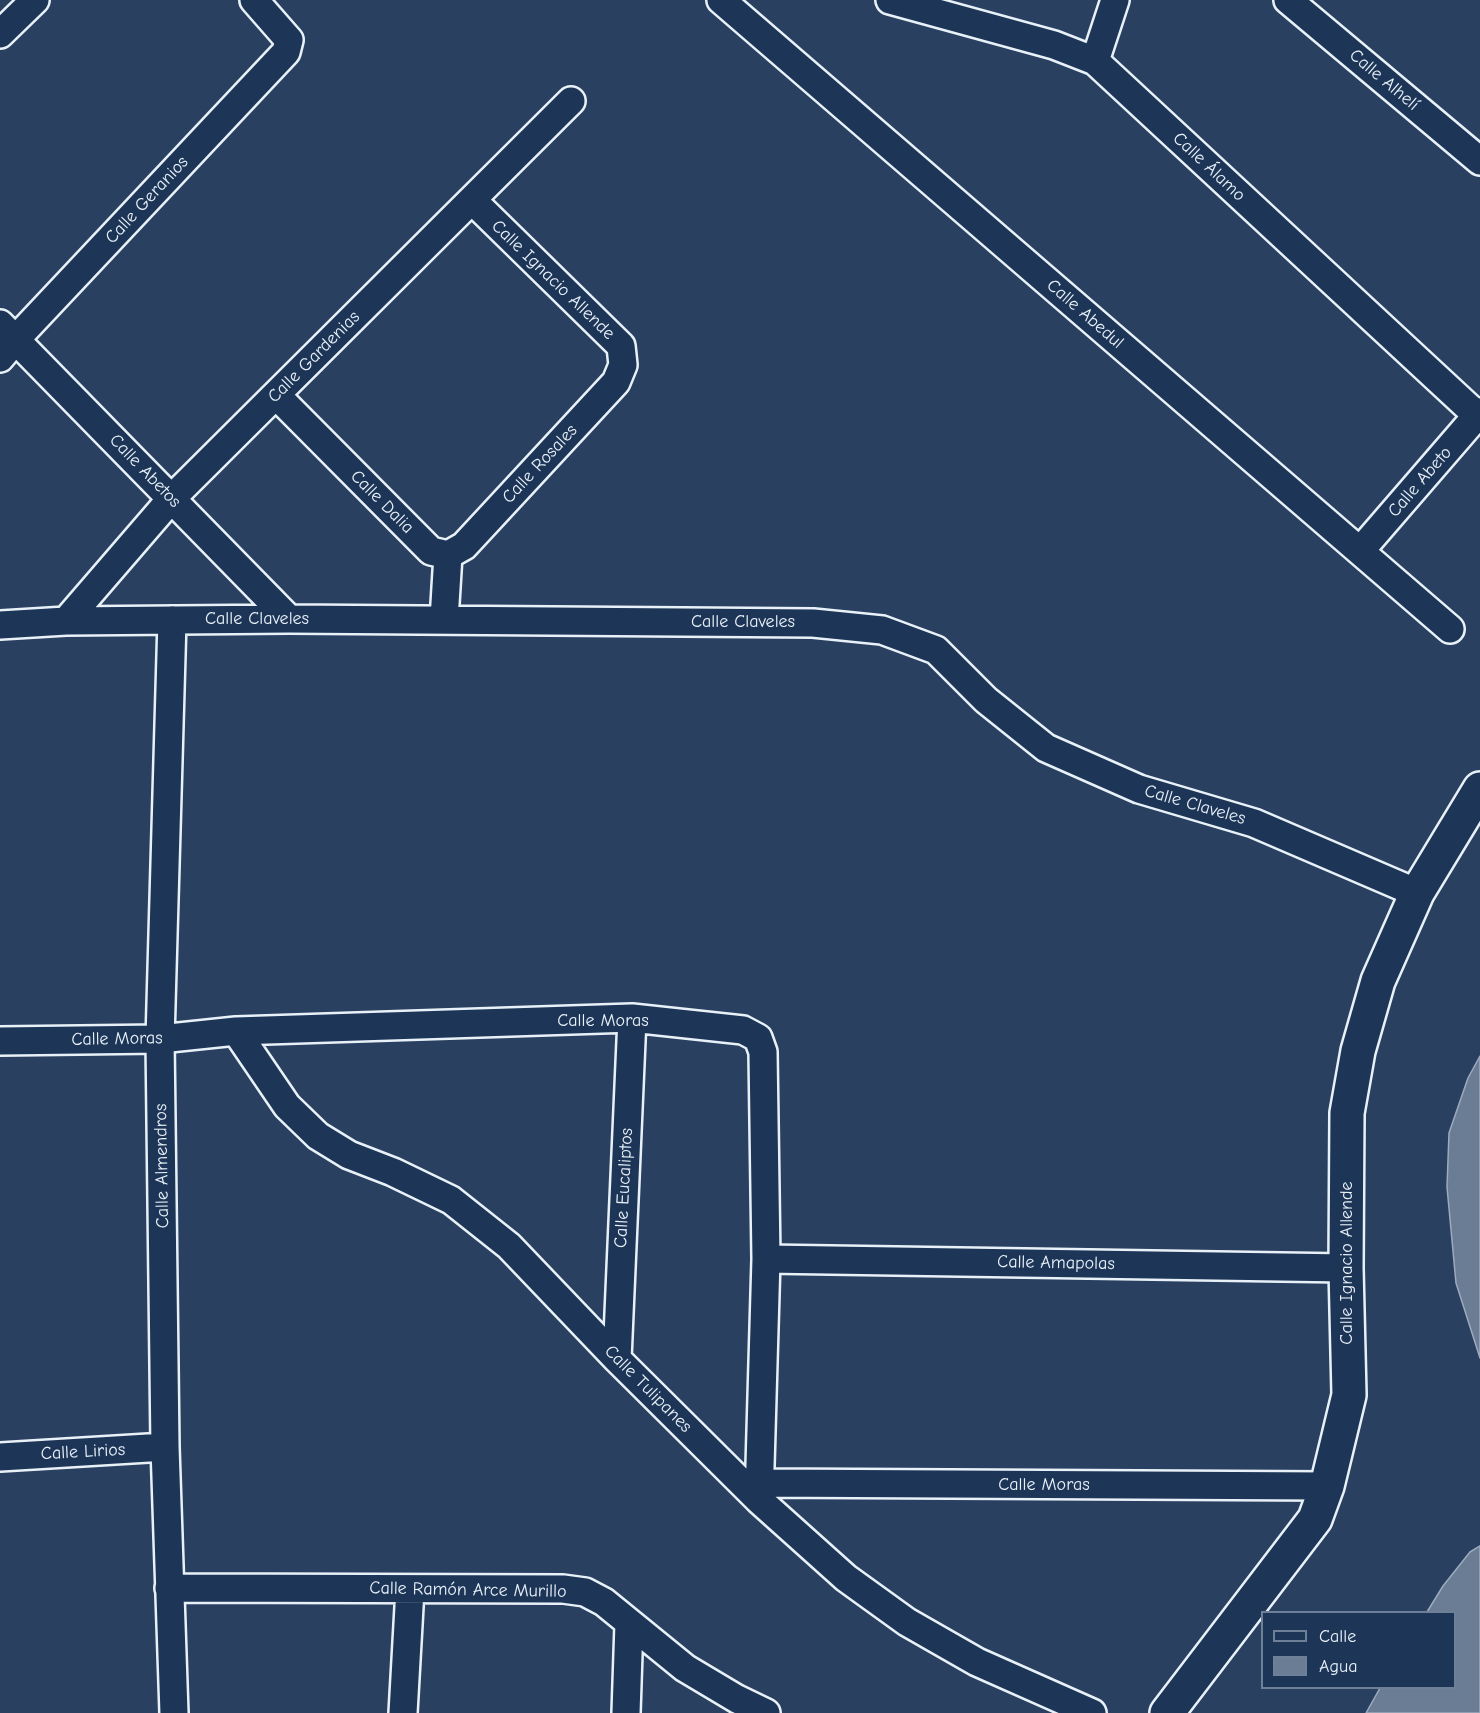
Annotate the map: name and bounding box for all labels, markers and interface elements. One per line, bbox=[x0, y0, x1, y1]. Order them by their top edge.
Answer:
street label: Calle Alhelí bbox=[1345, 45, 1423, 115]
street label: Calle Álamo bbox=[1168, 128, 1250, 206]
street label: Calle Geranios bbox=[101, 152, 193, 248]
street label: Calle Ignacio Allende bbox=[487, 216, 619, 344]
street label: Calle Abedul bbox=[1042, 275, 1128, 353]
street label: Calle Gardenias bbox=[263, 306, 365, 408]
street label: Calle Rosales bbox=[498, 420, 582, 508]
street label: Calle Abetos bbox=[105, 430, 185, 512]
street label: Calle Abeto bbox=[1383, 442, 1457, 522]
street label: Calle Dalia bbox=[346, 466, 418, 538]
street label: Calle Claveles bbox=[205, 608, 309, 630]
street label: Calle Claveles bbox=[691, 611, 795, 633]
street label: Calle Claveles bbox=[1142, 780, 1248, 830]
street label: Calle Moras bbox=[557, 1010, 649, 1032]
street label: Calle Moras bbox=[71, 1027, 163, 1051]
street label: Calle Almendros bbox=[150, 1103, 174, 1229]
street label: Calle Eucaliptos bbox=[610, 1127, 638, 1249]
street label: Calle Ignacio Allende bbox=[1336, 1181, 1358, 1345]
street label: Calle Amapolas bbox=[997, 1251, 1115, 1275]
street label: Calle Tulipanes bbox=[600, 1341, 696, 1437]
street label: Calle Lirios bbox=[40, 1439, 126, 1465]
street label: Calle Moras bbox=[998, 1474, 1090, 1496]
street label: Calle Ramón Arce Murillo bbox=[369, 1577, 567, 1603]
legend bbox=[1261, 1611, 1456, 1689]
text: Calle bbox=[1319, 1626, 1356, 1647]
text: Agua bbox=[1319, 1656, 1357, 1677]

